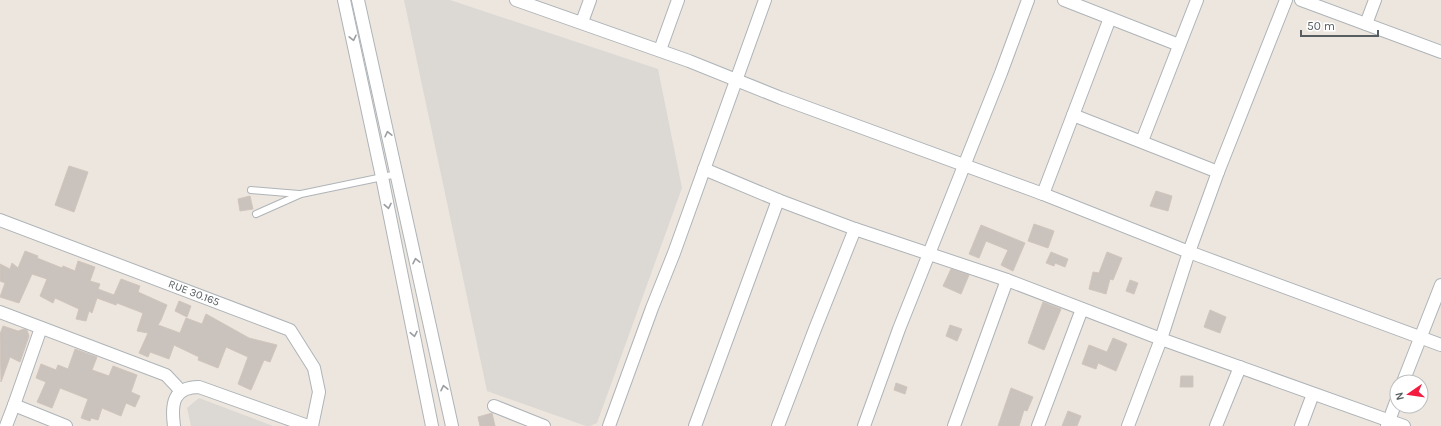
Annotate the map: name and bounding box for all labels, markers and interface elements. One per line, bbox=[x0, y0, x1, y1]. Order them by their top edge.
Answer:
scale bar bbox=[1301, 12, 1378, 38]
text: 50 m bbox=[1307, 19, 1335, 33]
one-way arrow bbox=[348, 35, 356, 41]
one-way arrow bbox=[385, 131, 393, 137]
one-way arrow bbox=[383, 203, 392, 210]
one-way arrow bbox=[412, 258, 420, 264]
street label: RUE 30.165 bbox=[167, 277, 221, 309]
one-way arrow bbox=[409, 331, 417, 337]
north arrow bbox=[1389, 374, 1429, 414]
one-way arrow bbox=[440, 385, 448, 391]
text: N bbox=[1393, 391, 1407, 401]

